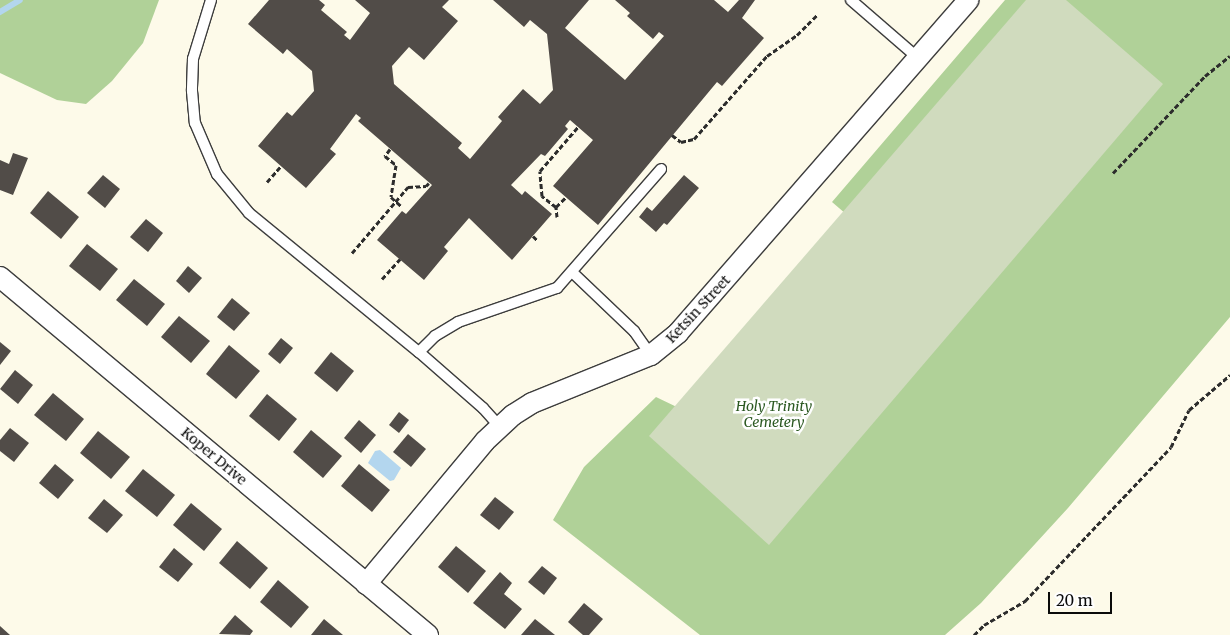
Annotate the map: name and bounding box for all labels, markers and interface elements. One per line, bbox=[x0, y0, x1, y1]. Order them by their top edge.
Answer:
street label: Ketsin Street bbox=[662, 272, 734, 346]
park label: Holy Trinity Cemetery bbox=[736, 398, 812, 431]
street label: Koper Drive bbox=[178, 424, 250, 488]
scale bar bbox=[1050, 582, 1114, 614]
text: 20 m bbox=[1056, 591, 1093, 610]

